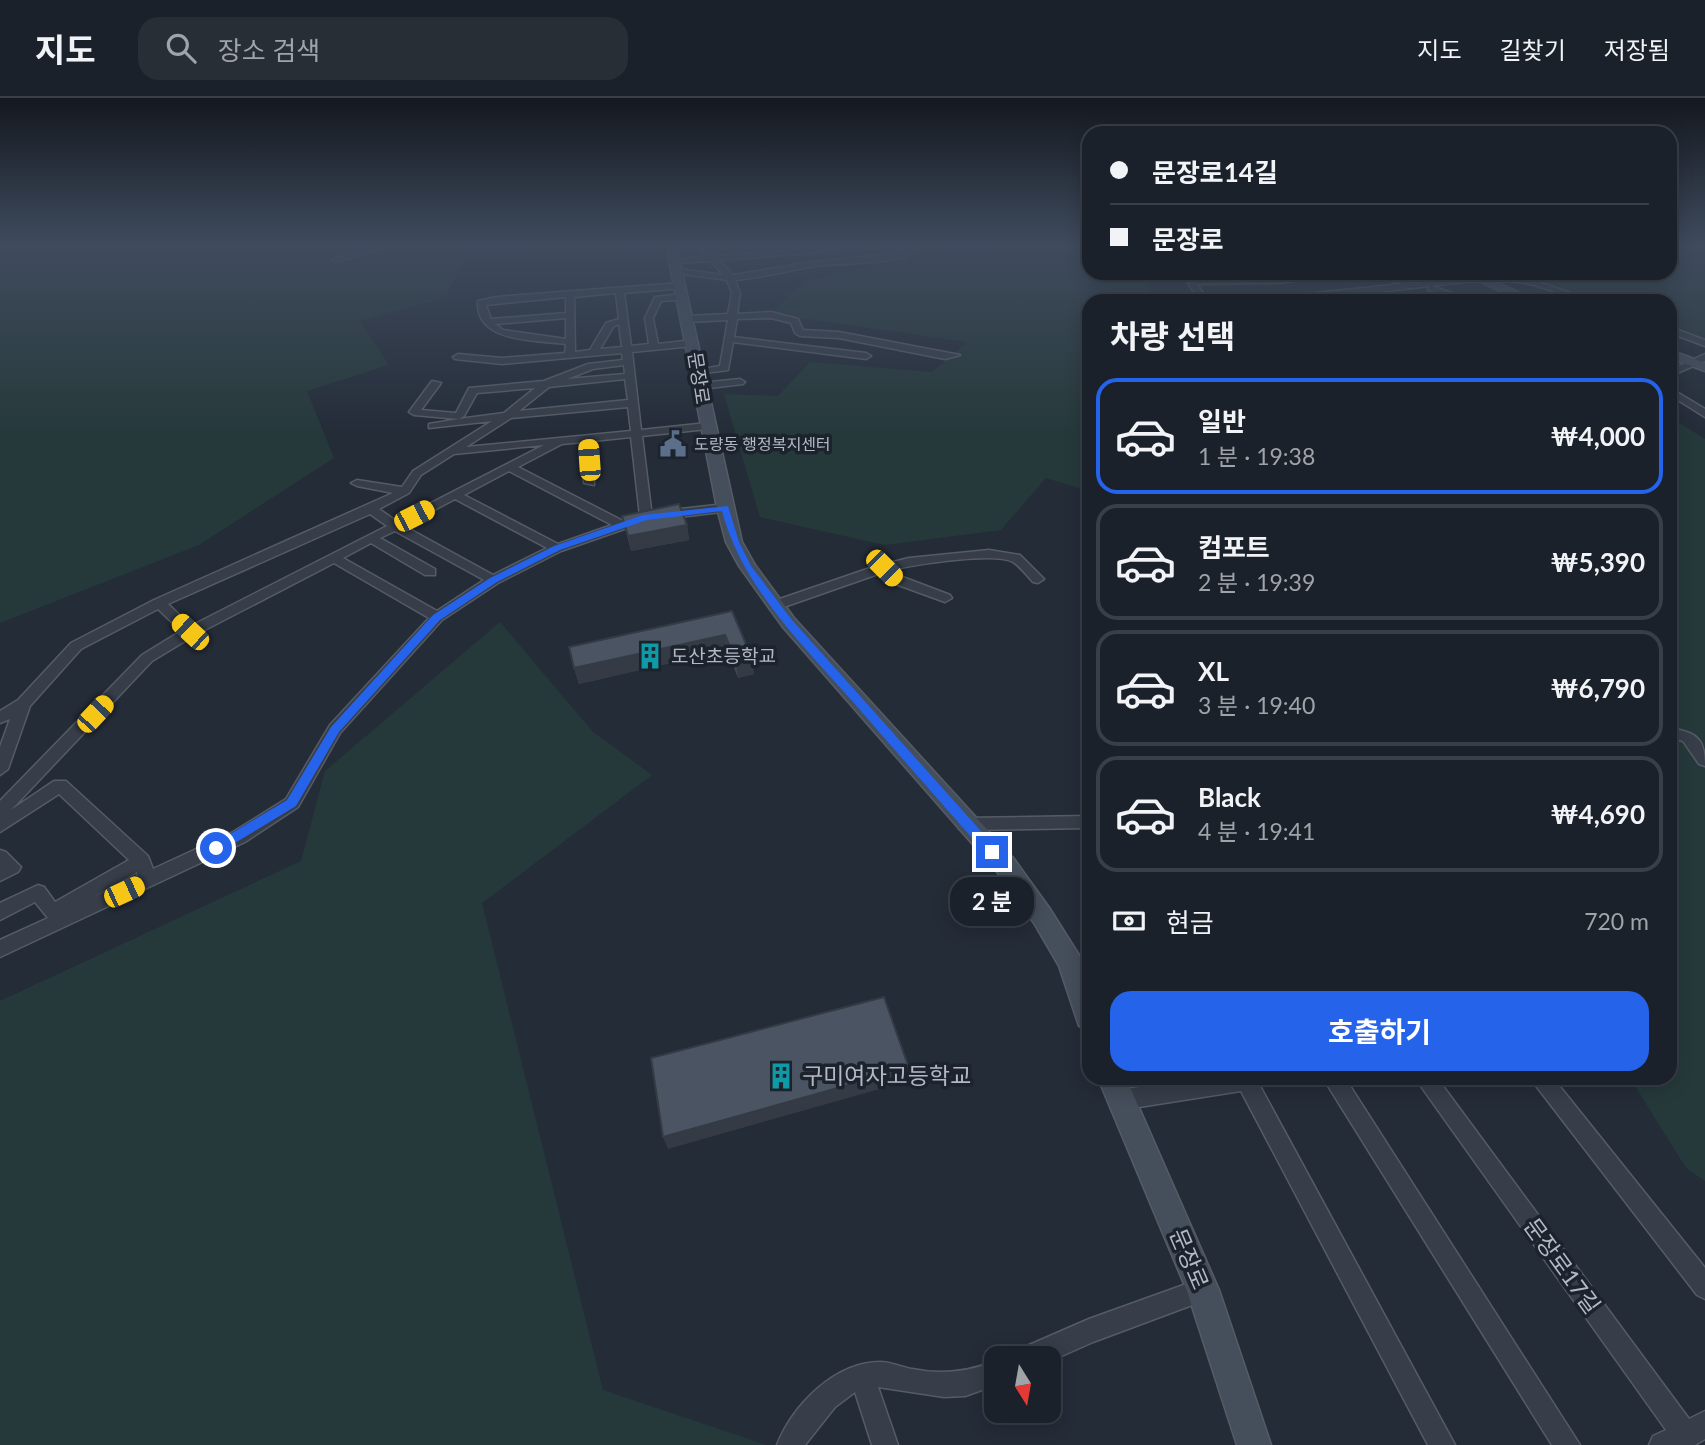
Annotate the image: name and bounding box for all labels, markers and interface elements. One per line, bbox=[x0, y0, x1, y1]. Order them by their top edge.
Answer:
search box bbox=[138, 17, 628, 80]
text: 지도 bbox=[35, 29, 96, 69]
icon: search bbox=[162, 29, 200, 67]
text: 장소 검색 bbox=[218, 34, 320, 66]
text: 지도 bbox=[1417, 35, 1462, 64]
text: 길찾기 bbox=[1500, 35, 1566, 64]
text: 저장됨 bbox=[1604, 35, 1670, 64]
text: 문장로14길 bbox=[1152, 156, 1278, 188]
text: 문장로 bbox=[1152, 223, 1224, 255]
text: 차량 선택 bbox=[1110, 316, 1236, 355]
street label: 문장로 bbox=[684, 350, 715, 406]
icon: car bbox=[1114, 405, 1177, 468]
text: 일반 bbox=[1198, 405, 1246, 437]
text: ₩4,000 bbox=[1551, 420, 1645, 452]
public building icon: 도량동 행정복지센터 bbox=[658, 429, 688, 459]
place label: 도량동 행정복지센터 bbox=[694, 434, 831, 453]
car bbox=[578, 438, 601, 482]
text: 1 분 · 19:38 bbox=[1198, 442, 1315, 470]
car bbox=[391, 497, 438, 535]
icon: car bbox=[1114, 531, 1177, 594]
text: 컴포트 bbox=[1198, 531, 1270, 563]
car bbox=[862, 546, 907, 590]
text: ₩5,390 bbox=[1551, 546, 1645, 578]
text: 2 분 · 19:39 bbox=[1198, 568, 1315, 596]
car bbox=[168, 610, 213, 654]
building icon: 도산초등학교 bbox=[635, 641, 665, 671]
place label: 도산초등학교 bbox=[671, 644, 776, 667]
text: XL bbox=[1198, 655, 1229, 687]
icon: car bbox=[1114, 657, 1177, 720]
text: ₩6,790 bbox=[1551, 672, 1645, 704]
car bbox=[73, 691, 118, 737]
text: 3 분 · 19:40 bbox=[1198, 691, 1315, 719]
text: Black bbox=[1198, 781, 1261, 813]
icon: car bbox=[1114, 783, 1177, 846]
text: ₩4,690 bbox=[1551, 798, 1645, 830]
text: 4 분 · 19:41 bbox=[1198, 817, 1315, 845]
route start bbox=[200, 832, 232, 864]
route end bbox=[976, 836, 1008, 868]
car bbox=[101, 874, 148, 910]
callout: 2 분 bbox=[950, 876, 1034, 926]
text: 2 분 bbox=[972, 887, 1012, 915]
icon: cash bbox=[1110, 902, 1148, 940]
text: 현금 bbox=[1166, 906, 1214, 938]
text: 720 m bbox=[1584, 907, 1649, 935]
button: 호출하기 bbox=[1110, 991, 1649, 1071]
building icon: 구미여자고등학교 bbox=[766, 1061, 796, 1091]
place label: 구미여자고등학교 bbox=[802, 1061, 971, 1089]
street label: 문장로17길 bbox=[1519, 1212, 1607, 1319]
street label: 문장로 bbox=[1165, 1224, 1215, 1293]
north arrow bbox=[984, 1346, 1060, 1423]
map controls bbox=[984, 1346, 1061, 1423]

